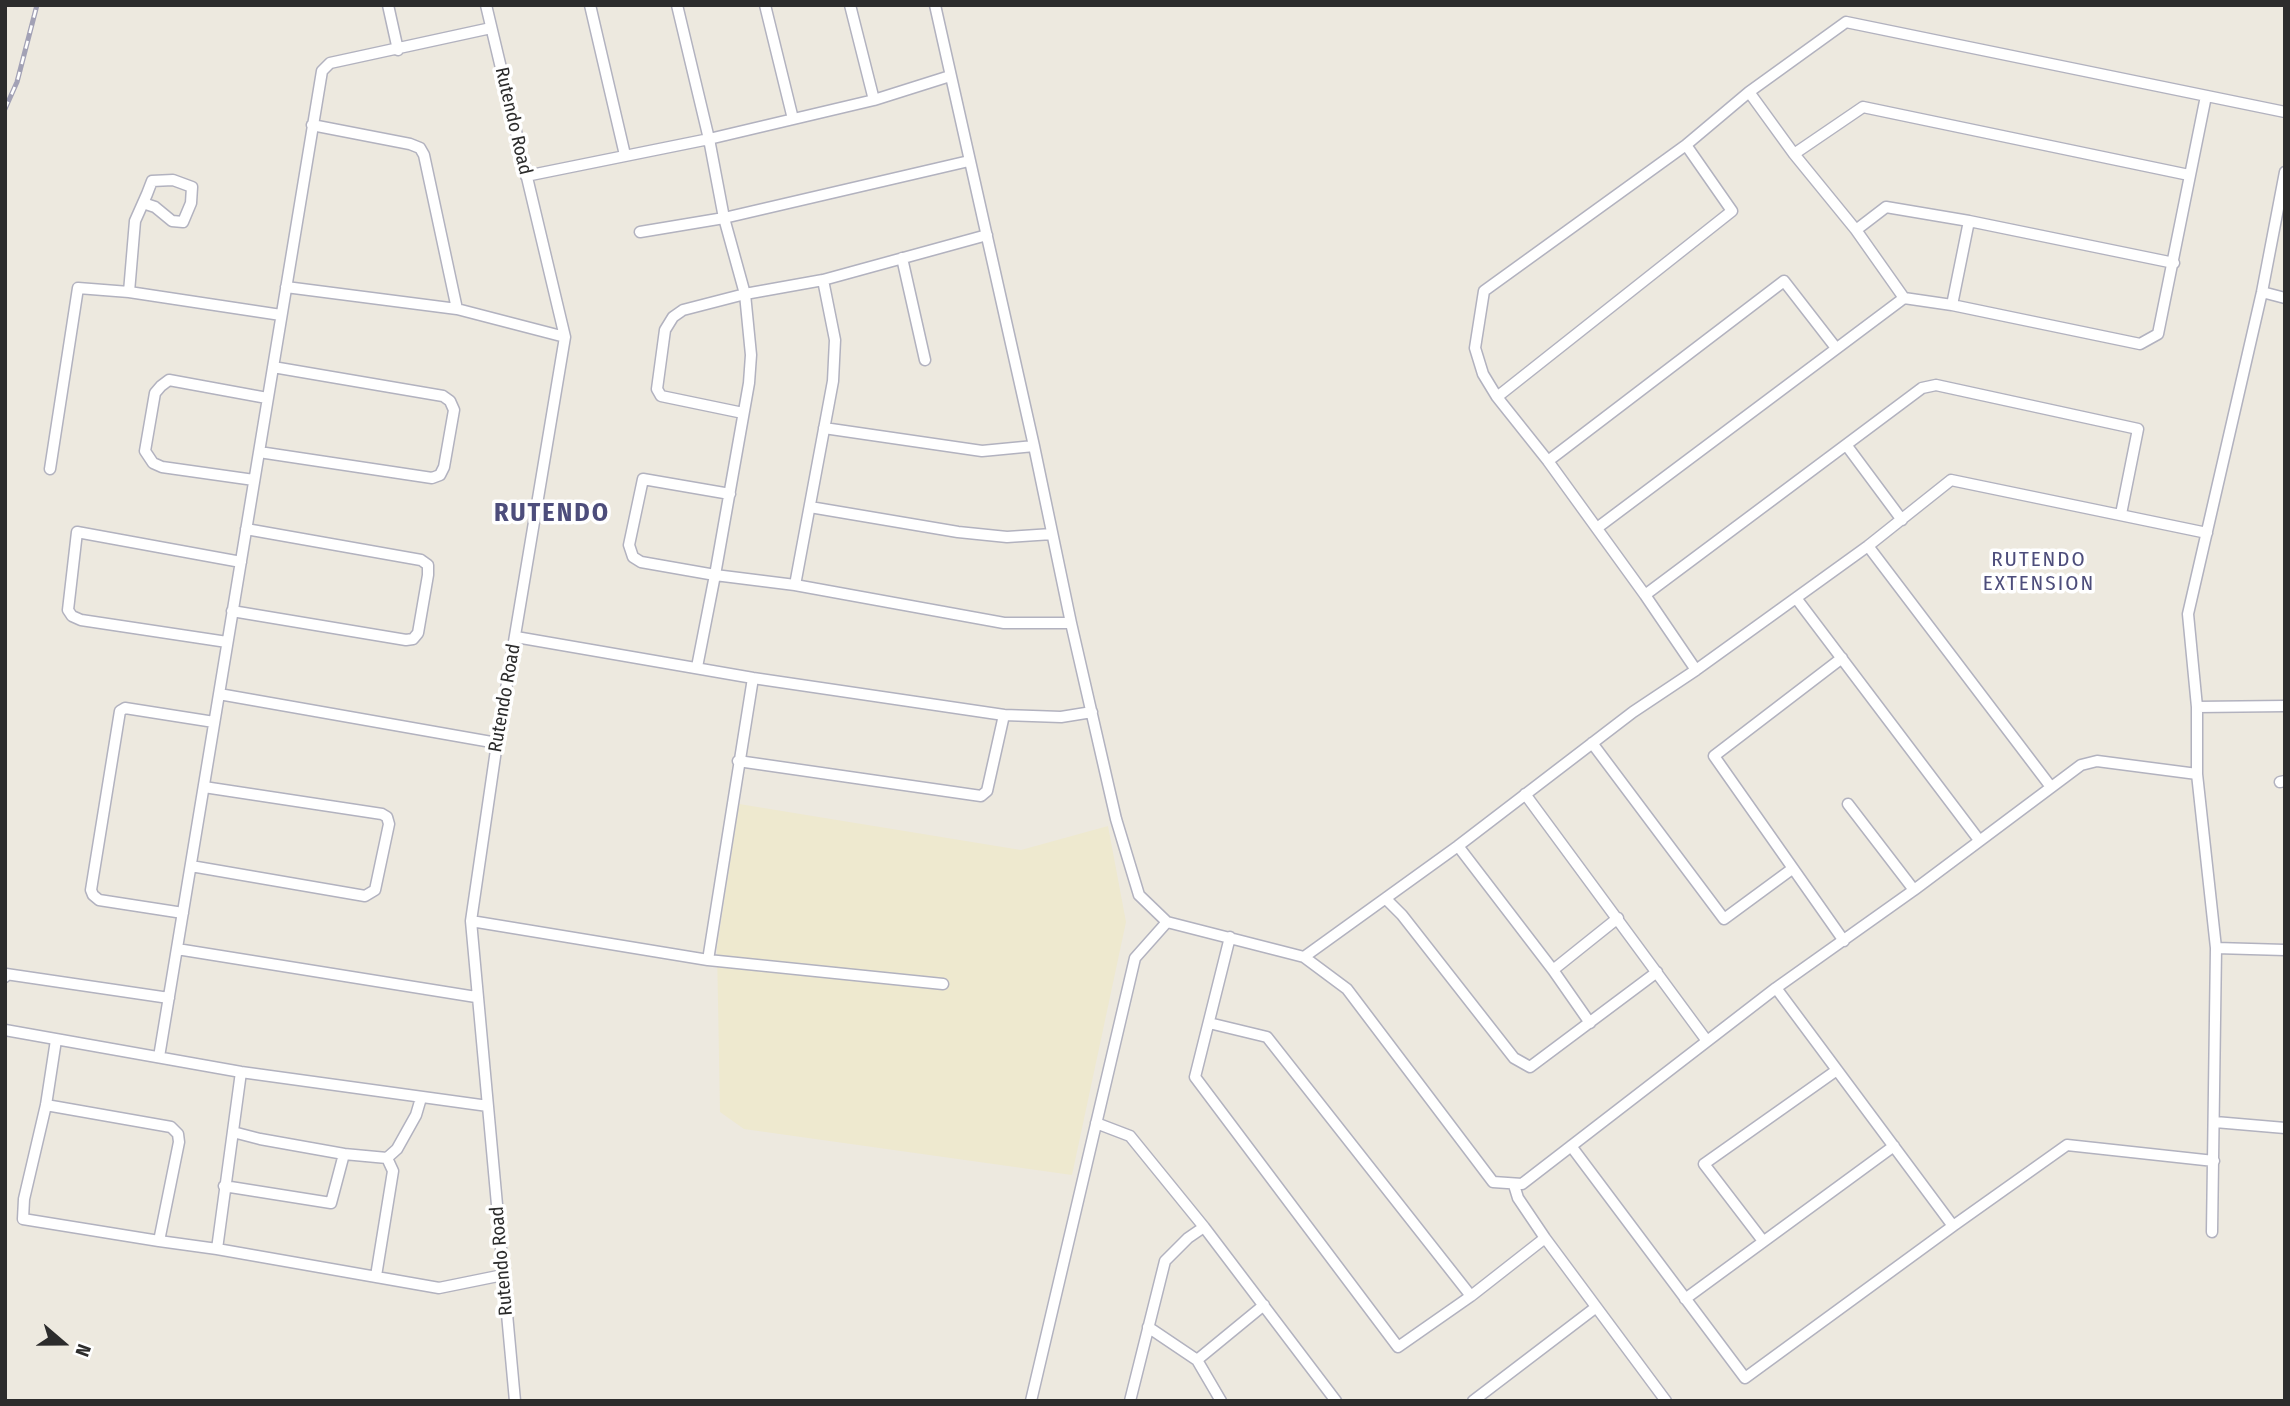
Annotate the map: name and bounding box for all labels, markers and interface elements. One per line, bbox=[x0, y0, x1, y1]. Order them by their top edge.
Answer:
street label: Rutendo Road bbox=[490, 65, 536, 177]
district label: RUTENDO bbox=[495, 498, 609, 530]
district label: RUTENDO EXTENSION bbox=[1984, 547, 2094, 597]
street label: Rutendo Road bbox=[484, 642, 526, 754]
street label: Rutendo Road bbox=[486, 1205, 518, 1317]
north arrow bbox=[28, 1308, 98, 1378]
text: N bbox=[70, 1341, 96, 1360]

